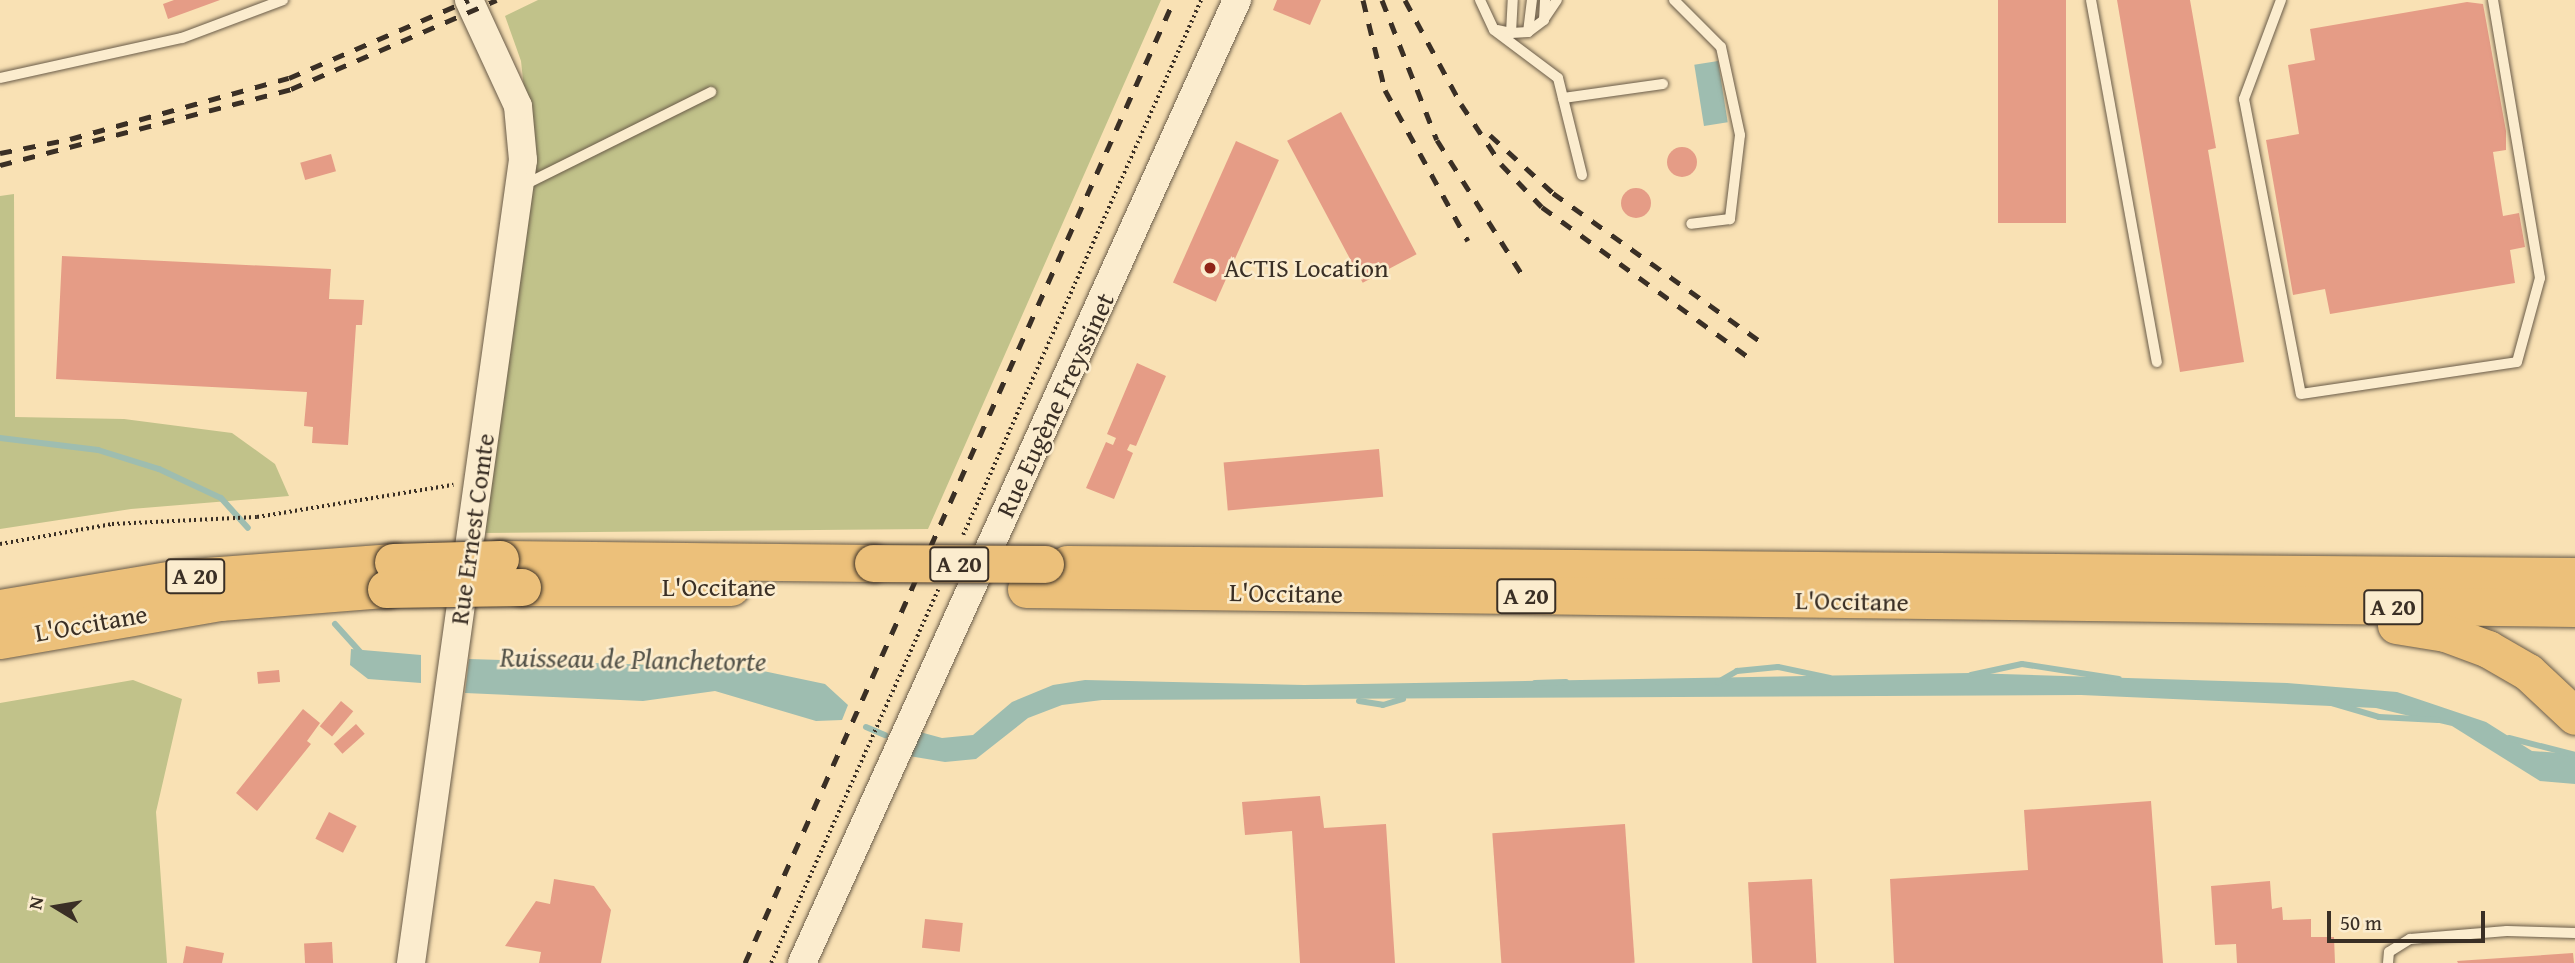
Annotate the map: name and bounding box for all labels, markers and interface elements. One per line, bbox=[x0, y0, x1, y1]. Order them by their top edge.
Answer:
place label: ACTIS Location bbox=[1224, 252, 1389, 284]
marker: ACTIS Location bbox=[1202, 260, 1218, 276]
street label: Rue Eugène Freyssinet bbox=[989, 288, 1121, 522]
street label: Rue Ernest Comte bbox=[443, 431, 501, 627]
road number: A 20 bbox=[929, 544, 989, 584]
road number: A 20 bbox=[165, 556, 225, 596]
street label: L'Occitane bbox=[662, 571, 776, 603]
street label: L'Occitane bbox=[1229, 576, 1343, 610]
road number: A 20 bbox=[1496, 576, 1556, 616]
street label: L'Occitane bbox=[1795, 584, 1909, 618]
road number: A 20 bbox=[2363, 586, 2423, 628]
street label: L'Occitane bbox=[32, 598, 150, 648]
water label: Ruisseau de Planchetorte bbox=[500, 640, 766, 678]
north arrow bbox=[21, 872, 91, 942]
text: N bbox=[20, 894, 50, 912]
scale bar bbox=[2330, 897, 2488, 941]
text: 50 m bbox=[2340, 907, 2382, 938]

